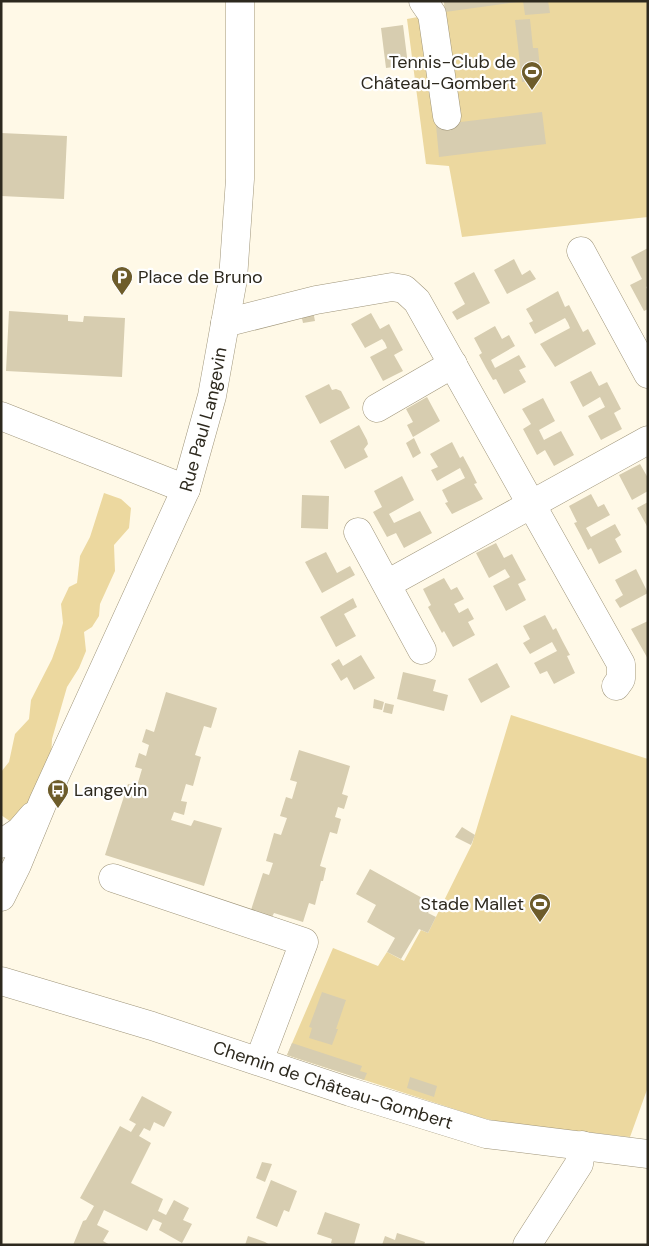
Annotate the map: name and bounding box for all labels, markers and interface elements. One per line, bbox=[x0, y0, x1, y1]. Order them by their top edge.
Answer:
place label: Tennis-Club de Château-Gombert bbox=[361, 50, 516, 95]
sports icon: Tennis-Club de Château-Gombert bbox=[520, 60, 544, 91]
parking icon: Place de Bruno bbox=[110, 265, 134, 296]
place label: Place de Bruno bbox=[138, 265, 263, 289]
street label: Rue Paul Langevin bbox=[174, 345, 233, 494]
bus stop icon: Langevin bbox=[46, 778, 70, 809]
place label: Langevin bbox=[74, 778, 147, 802]
place label: Stade Mallet bbox=[420, 892, 524, 916]
sports icon: Stade Mallet bbox=[528, 892, 552, 923]
street label: Chemin de Château-Gombert bbox=[210, 1035, 456, 1135]

